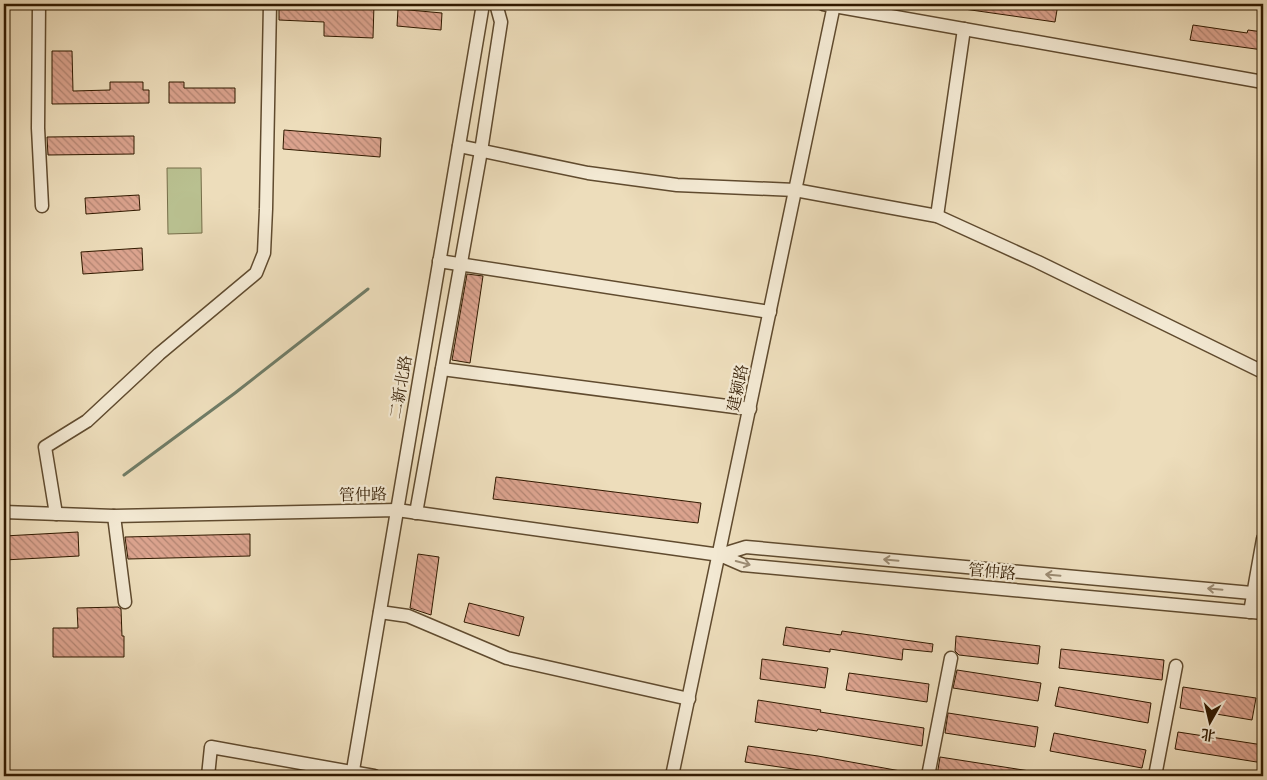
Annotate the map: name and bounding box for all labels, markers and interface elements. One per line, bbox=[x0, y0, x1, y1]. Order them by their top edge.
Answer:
street label: 二新北路 bbox=[386, 354, 416, 420]
street label: 建颍路 bbox=[723, 362, 753, 414]
street label: 管仲路 bbox=[339, 485, 387, 505]
one-way arrow bbox=[883, 555, 899, 565]
one-way arrow bbox=[735, 559, 751, 568]
street label: 管仲路 bbox=[967, 560, 1017, 584]
one-way arrow bbox=[1045, 570, 1061, 580]
one-way arrow bbox=[1207, 585, 1223, 594]
north arrow bbox=[1184, 698, 1234, 748]
text: 北 bbox=[1200, 725, 1216, 744]

